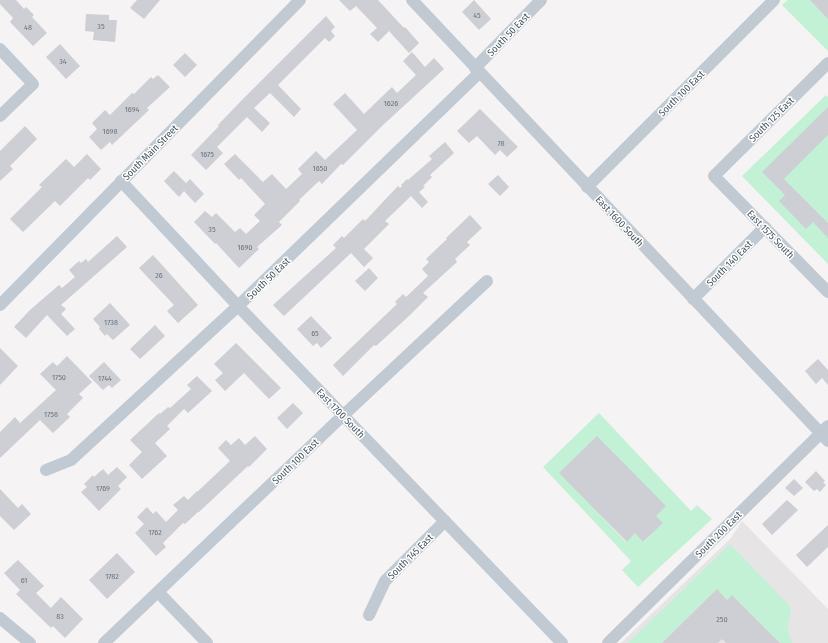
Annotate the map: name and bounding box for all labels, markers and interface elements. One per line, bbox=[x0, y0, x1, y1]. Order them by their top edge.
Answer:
street label: South 50 East bbox=[485, 10, 533, 59]
house number: 45 bbox=[473, 11, 481, 20]
house number: 35 bbox=[97, 22, 105, 31]
house number: 48 bbox=[24, 23, 32, 32]
house number: 34 bbox=[59, 57, 67, 66]
street label: South 100 East bbox=[656, 68, 708, 119]
street label: South 125 East bbox=[747, 94, 797, 145]
house number: 1626 bbox=[384, 99, 398, 108]
house number: 1694 bbox=[125, 105, 139, 114]
street label: South Main Street bbox=[121, 122, 181, 183]
house number: 1698 bbox=[103, 127, 117, 136]
house number: 78 bbox=[497, 139, 505, 148]
house number: 1675 bbox=[200, 150, 214, 159]
house number: 1650 bbox=[313, 164, 327, 173]
street label: East 1600 South bbox=[593, 194, 646, 250]
street label: East 1575 South bbox=[744, 208, 796, 261]
house number: 35 bbox=[208, 225, 216, 234]
street label: South 140 East bbox=[704, 238, 756, 289]
house number: 1690 bbox=[237, 243, 253, 252]
street label: South 50 East bbox=[245, 255, 293, 302]
house number: 26 bbox=[155, 271, 163, 280]
house number: 1738 bbox=[104, 318, 118, 327]
house number: 65 bbox=[311, 329, 319, 338]
house number: 1750 bbox=[52, 373, 66, 382]
house number: 1744 bbox=[98, 374, 112, 383]
street label: East 1700 South bbox=[314, 387, 367, 441]
house number: 1758 bbox=[44, 410, 58, 419]
street label: South 100 East bbox=[270, 436, 322, 487]
house number: 1769 bbox=[96, 484, 110, 493]
street label: South 200 East bbox=[693, 509, 745, 560]
house number: 1762 bbox=[148, 528, 162, 537]
street label: South 145 East bbox=[386, 531, 436, 582]
house number: 1782 bbox=[105, 572, 119, 581]
house number: 61 bbox=[21, 576, 27, 585]
house number: 83 bbox=[56, 612, 64, 621]
house number: 250 bbox=[716, 615, 728, 624]

